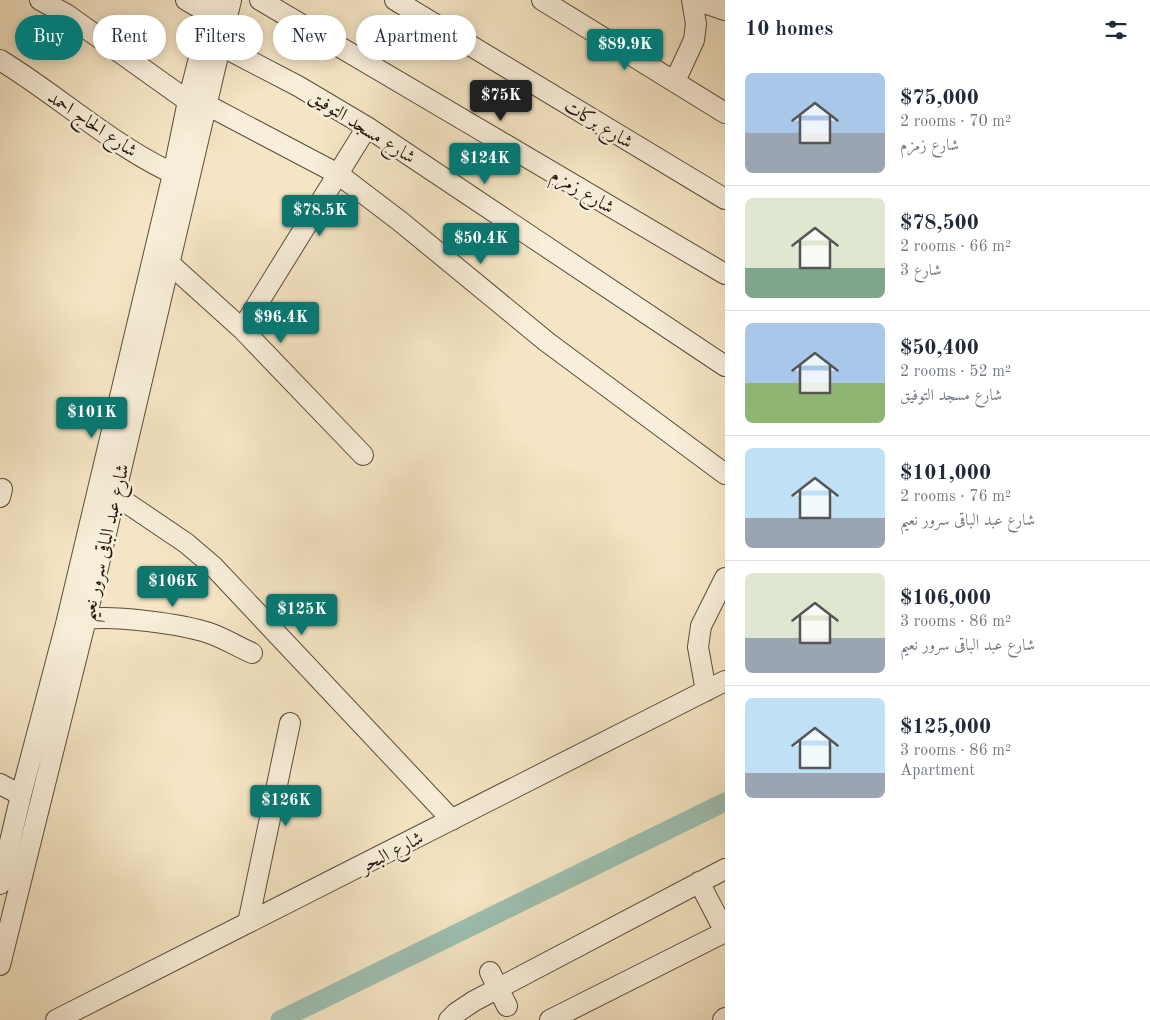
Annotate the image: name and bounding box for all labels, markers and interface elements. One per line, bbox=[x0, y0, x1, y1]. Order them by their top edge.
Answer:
chip: Buy bbox=[15, 15, 83, 60]
chip: Rent bbox=[93, 15, 166, 60]
chip: Filters bbox=[176, 15, 263, 60]
chip: New bbox=[273, 15, 346, 60]
chip: Apartment bbox=[356, 15, 476, 60]
icon: filters bbox=[1102, 16, 1130, 44]
text: 10 homes bbox=[745, 19, 833, 40]
pin: $89.9K bbox=[584, 28, 666, 71]
text: $89.9K bbox=[598, 37, 652, 53]
pin: $75K bbox=[471, 80, 531, 122]
street label: شارع الحاج احمد bbox=[40, 88, 140, 167]
street label: شارع مسجد التوفيق bbox=[303, 88, 418, 172]
text: $75K bbox=[481, 88, 521, 104]
text: $75,000 bbox=[900, 88, 979, 109]
icon: home bbox=[785, 93, 845, 153]
street label: شارع بركات bbox=[558, 96, 636, 157]
text: 2 rooms · 70 m² bbox=[900, 114, 1011, 130]
text: شارع زمزم bbox=[900, 138, 959, 154]
pin: $124K bbox=[450, 142, 520, 185]
text: $124K bbox=[460, 151, 510, 167]
street label: شارع زمزم bbox=[544, 166, 617, 223]
pin: $78.5K bbox=[279, 194, 361, 237]
text: $78.5K bbox=[293, 203, 347, 219]
text: $78,500 bbox=[900, 213, 979, 234]
icon: home bbox=[785, 218, 845, 278]
pin: $50.4K bbox=[440, 222, 522, 265]
text: $50.4K bbox=[454, 231, 508, 247]
text: 2 rooms · 66 m² bbox=[900, 239, 1011, 255]
text: شارع 3 bbox=[900, 263, 942, 279]
pin: $96.4K bbox=[240, 302, 322, 344]
text: $96.4K bbox=[254, 310, 308, 326]
text: $50,400 bbox=[900, 338, 979, 359]
icon: home bbox=[785, 343, 845, 403]
text: 2 rooms · 52 m² bbox=[900, 364, 1011, 380]
text: شارع مسجد التوفيق bbox=[900, 388, 1002, 404]
pin: $101K bbox=[57, 396, 127, 439]
text: $101K bbox=[67, 405, 117, 421]
street label: شارع عبد الباقى سرور نعيم bbox=[78, 462, 142, 625]
text: $101,000 bbox=[900, 463, 991, 484]
icon: home bbox=[785, 468, 845, 528]
text: 2 rooms · 76 m² bbox=[900, 489, 1011, 505]
text: شارع عبد الباقى سرور نعيم bbox=[900, 513, 1035, 529]
pin: $106K bbox=[138, 566, 208, 608]
text: $106K bbox=[148, 574, 198, 590]
text: $106,000 bbox=[900, 588, 991, 609]
icon: home bbox=[785, 593, 845, 653]
pin: $125K bbox=[267, 594, 337, 636]
text: $125K bbox=[277, 602, 327, 618]
text: 3 rooms · 86 m² bbox=[900, 614, 1011, 630]
text: شارع عبد الباقى سرور نعيم bbox=[900, 638, 1035, 654]
text: $125,000 bbox=[900, 717, 991, 738]
icon: home bbox=[785, 718, 845, 778]
text: 3 rooms · 86 m² bbox=[900, 743, 1011, 759]
text: Apartment bbox=[900, 763, 975, 779]
pin: $126K bbox=[251, 784, 321, 827]
text: $126K bbox=[261, 793, 311, 809]
street label: شارع البحر bbox=[356, 829, 429, 882]

